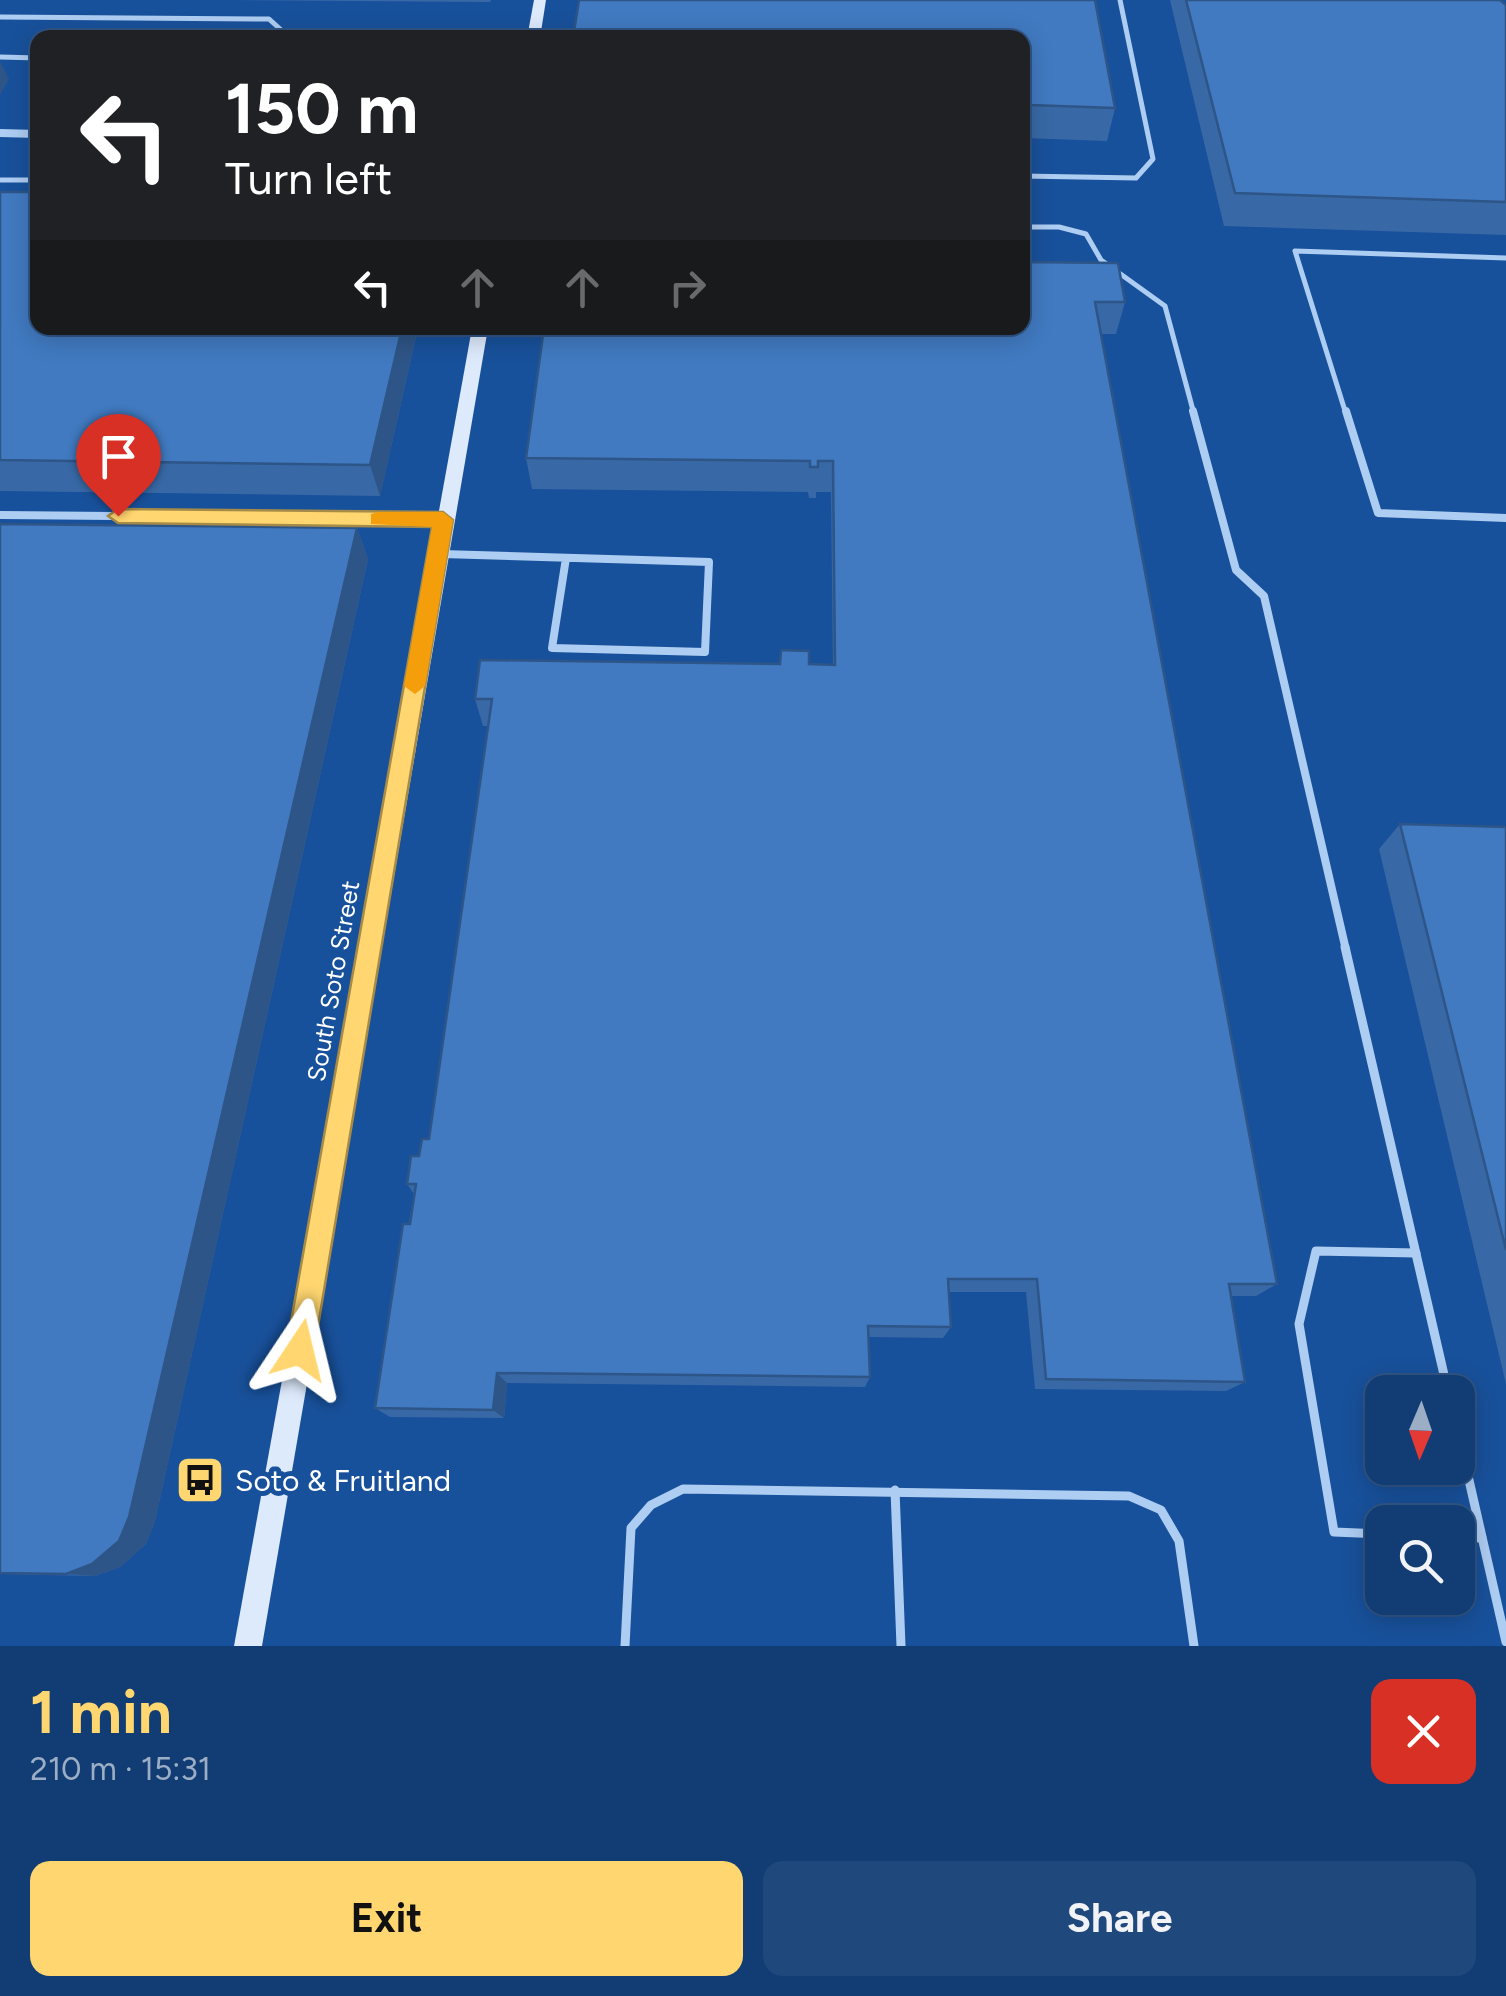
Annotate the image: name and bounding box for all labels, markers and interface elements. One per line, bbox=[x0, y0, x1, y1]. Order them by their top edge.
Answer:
text: 150 m bbox=[225, 66, 418, 151]
icon: left bbox=[60, 70, 190, 200]
text: Turn left bbox=[225, 151, 392, 205]
icon: left bbox=[345, 260, 400, 315]
icon: ahead bbox=[450, 260, 505, 315]
icon: ahead bbox=[555, 260, 610, 315]
icon: right bbox=[660, 260, 715, 315]
pin bbox=[76, 414, 161, 517]
icon: arrive bbox=[91, 429, 146, 484]
street label: South Soto Street bbox=[301, 878, 365, 1084]
position arrow bbox=[248, 1298, 352, 1402]
north arrow bbox=[1365, 1375, 1475, 1485]
map controls bbox=[1365, 1375, 1475, 1615]
bus stop icon: Soto & Fruitland bbox=[174, 1454, 226, 1506]
place label: Soto & Fruitland bbox=[235, 1462, 451, 1499]
button: search bbox=[1365, 1505, 1475, 1615]
text: 1 min bbox=[30, 1676, 172, 1748]
button: close bbox=[1371, 1679, 1476, 1784]
text: 210 m · 15:31 bbox=[30, 1750, 211, 1788]
button: Exit bbox=[30, 1861, 743, 1976]
button: Share bbox=[763, 1861, 1476, 1976]

